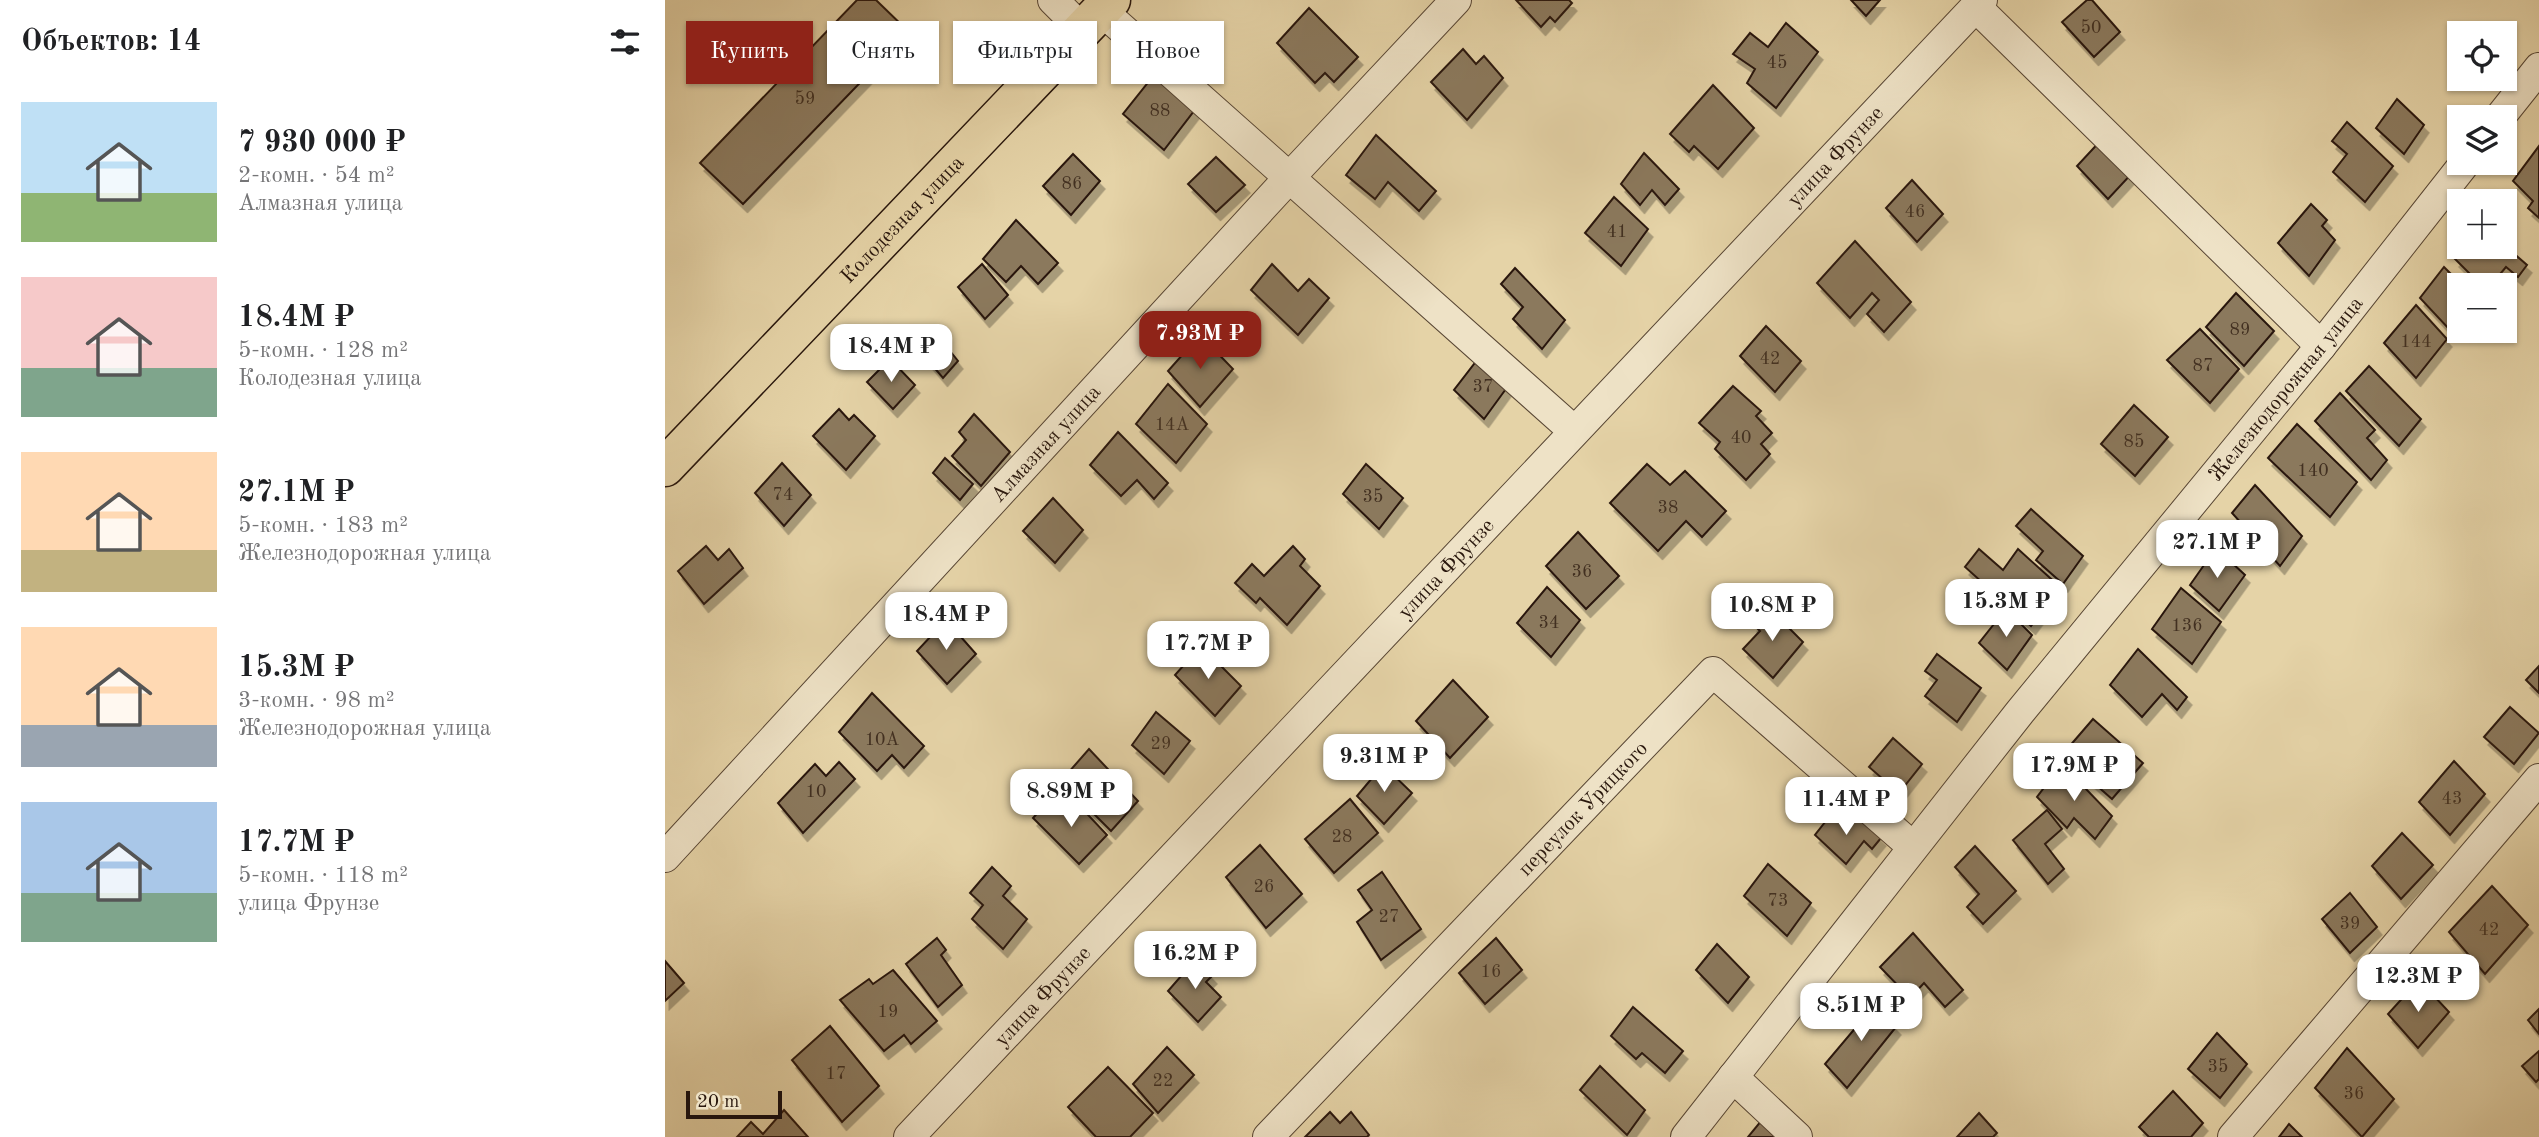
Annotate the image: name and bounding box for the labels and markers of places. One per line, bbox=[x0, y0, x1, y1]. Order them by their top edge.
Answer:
pin: 7.93M ₽ bbox=[1135, 312, 1265, 371]
pin: 18.4M ₽ bbox=[826, 324, 956, 384]
pin: 27.1M ₽ bbox=[2152, 520, 2282, 580]
pin: 15.3M ₽ bbox=[1941, 580, 2071, 639]
pin: 10.8M ₽ bbox=[1707, 584, 1837, 643]
pin: 18.4M ₽ bbox=[881, 592, 1011, 652]
pin: 17.7M ₽ bbox=[1143, 622, 1273, 681]
pin: 9.31M ₽ bbox=[1319, 734, 1449, 794]
pin: 17.9M ₽ bbox=[2009, 744, 2139, 803]
pin: 8.89M ₽ bbox=[1006, 770, 1136, 829]
pin: 11.4M ₽ bbox=[1781, 778, 1911, 837]
pin: 16.2M ₽ bbox=[1130, 932, 1260, 991]
pin: 12.3M ₽ bbox=[2353, 954, 2483, 1014]
pin: 8.51M ₽ bbox=[1796, 984, 1926, 1043]

